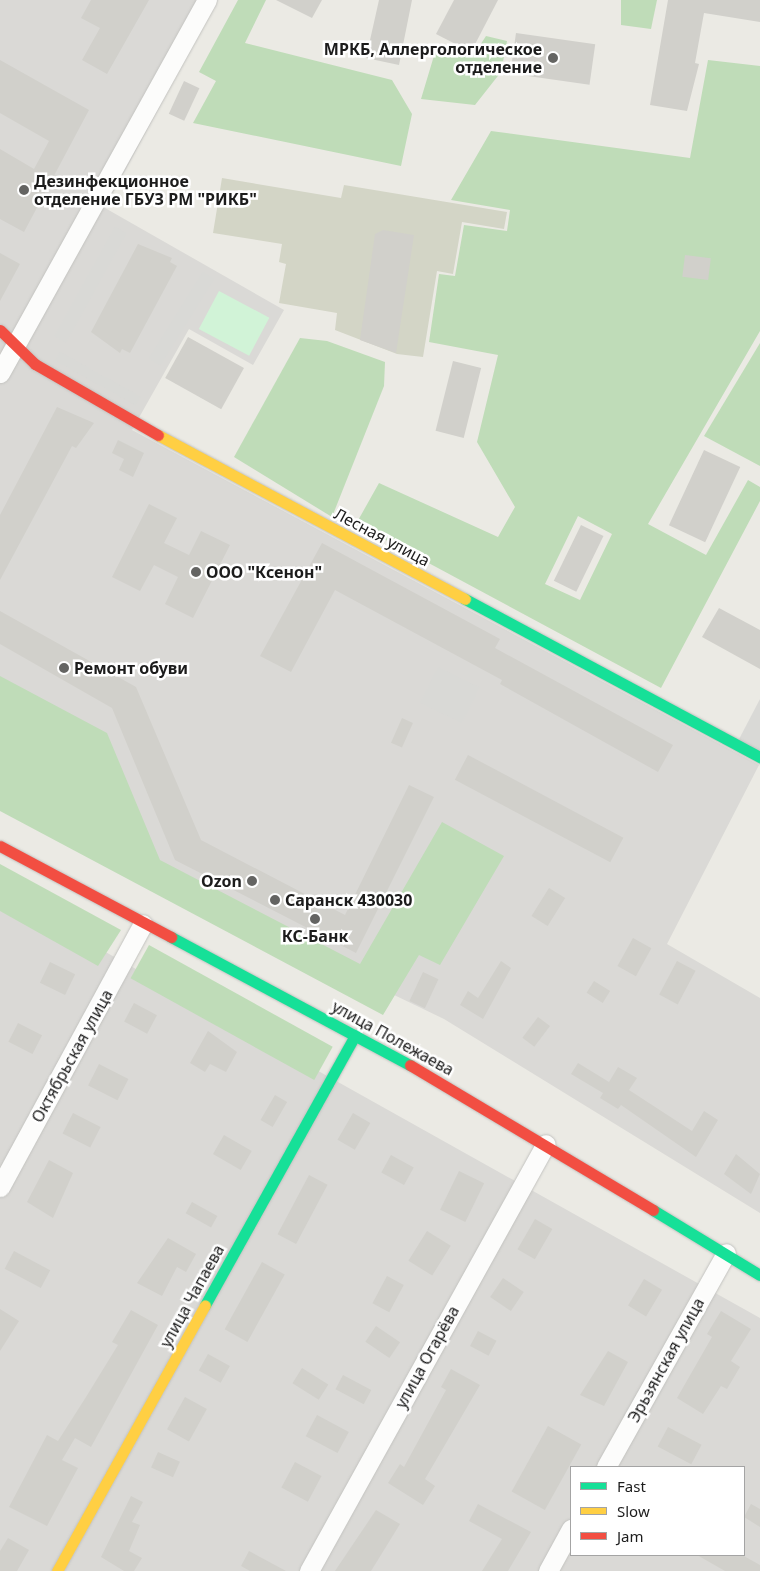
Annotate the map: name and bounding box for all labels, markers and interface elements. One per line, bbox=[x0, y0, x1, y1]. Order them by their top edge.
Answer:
place label: МРКБ, Аллергологическое отделение bbox=[324, 39, 542, 77]
marker: МРКБ, Аллергологическое отделение bbox=[546, 51, 560, 65]
place label: Дезинфекционное отделение ГБУЗ РМ "РИКБ" bbox=[34, 171, 257, 209]
marker: Дезинфекционное отделение ГБУЗ РМ "РИКБ" bbox=[18, 184, 30, 196]
street label: Лесная улица bbox=[331, 504, 433, 570]
place label: ООО "Ксенон" bbox=[206, 562, 322, 582]
marker: ООО "Ксенон" bbox=[190, 566, 202, 578]
place label: Ремонт обуви bbox=[74, 658, 188, 678]
marker: Ремонт обуви bbox=[58, 662, 70, 674]
place label: Ozon bbox=[201, 871, 242, 891]
marker: Ozon bbox=[246, 875, 258, 887]
place label: Саранск 430030 bbox=[285, 890, 412, 910]
marker: Саранск 430030 bbox=[269, 894, 281, 906]
marker: КС-Банк bbox=[309, 913, 321, 925]
place label: КС-Банк bbox=[282, 926, 348, 946]
street label: Октябрьская улица bbox=[27, 986, 117, 1126]
street label: улица Полежаева bbox=[329, 997, 457, 1079]
street label: улица Чапаева bbox=[156, 1241, 228, 1351]
street label: Эрьзянская улица bbox=[624, 1294, 708, 1426]
street label: улица Огарёва bbox=[391, 1302, 463, 1412]
legend bbox=[570, 1466, 745, 1556]
text: Fast bbox=[617, 1476, 646, 1496]
text: Slow bbox=[617, 1501, 650, 1521]
text: Jam bbox=[617, 1526, 644, 1546]

